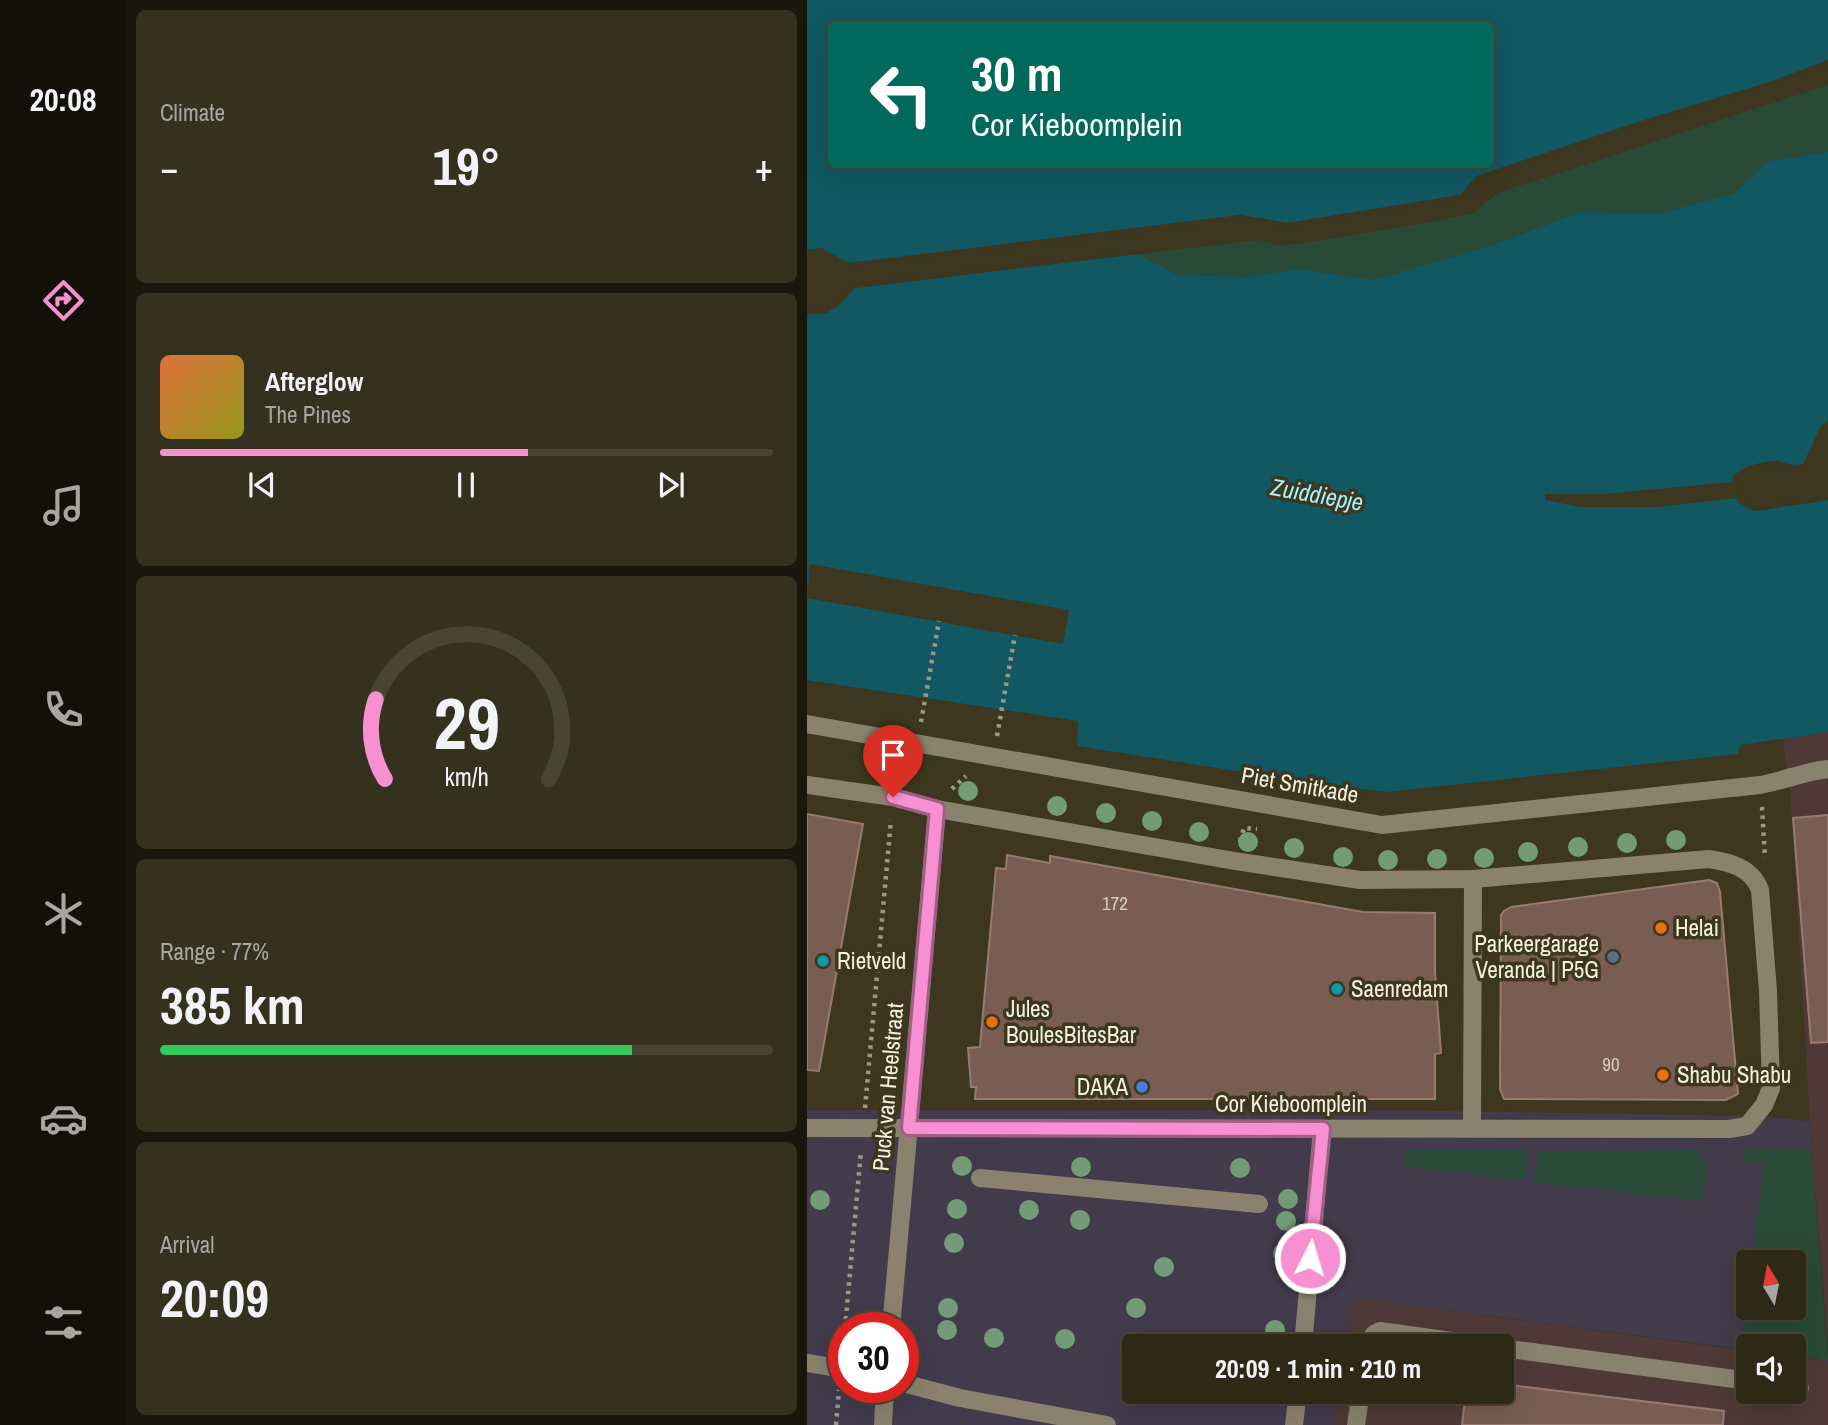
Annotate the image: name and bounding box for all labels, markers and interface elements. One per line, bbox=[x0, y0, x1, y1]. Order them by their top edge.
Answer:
text: 30 m bbox=[971, 40, 1063, 106]
icon: left bbox=[856, 49, 947, 140]
text: 20:08 bbox=[29, 78, 97, 121]
text: Climate bbox=[160, 97, 225, 128]
text: Cor Kieboomplein bbox=[971, 103, 1183, 146]
text: 19° bbox=[432, 131, 501, 201]
text: − bbox=[160, 142, 178, 193]
text: + bbox=[755, 142, 773, 193]
icon: directions bbox=[39, 276, 88, 325]
text: Afterglow bbox=[265, 364, 363, 399]
text: The Pines bbox=[265, 399, 351, 430]
icon: previous bbox=[243, 466, 281, 504]
icon: pause bbox=[447, 466, 485, 504]
icon: next bbox=[652, 466, 690, 504]
water label: Zuiddiepje bbox=[1268, 470, 1366, 518]
icon: music bbox=[39, 481, 88, 530]
text: 29 bbox=[433, 674, 500, 772]
icon: phone bbox=[39, 685, 88, 734]
pin bbox=[863, 725, 923, 797]
icon: arrive bbox=[874, 736, 912, 774]
text: km/h bbox=[444, 759, 489, 793]
street label: Piet Smitkade bbox=[1239, 759, 1361, 810]
icon: climate bbox=[39, 889, 88, 938]
house number: 172 bbox=[1102, 890, 1128, 916]
place label: Helai bbox=[1675, 912, 1719, 943]
marker: Helai bbox=[1653, 920, 1669, 936]
place label: Parkeergarage Veranda | P5G bbox=[1474, 928, 1599, 985]
text: Range · 77% bbox=[160, 936, 269, 967]
place label: Rietveld bbox=[837, 945, 906, 976]
marker: Parkeergarage Veranda | P5G bbox=[1605, 949, 1621, 965]
marker: Rietveld bbox=[815, 953, 831, 969]
text: 385 km bbox=[160, 970, 305, 1040]
place label: Saenredam bbox=[1351, 973, 1449, 1004]
marker: Saenredam bbox=[1329, 981, 1345, 997]
place label: Jules BoulesBitesBar bbox=[1006, 993, 1137, 1050]
street label: Puck van Heelstraat bbox=[865, 1002, 910, 1172]
marker: Jules BoulesBitesBar bbox=[984, 1014, 1000, 1030]
house number: 90 bbox=[1602, 1051, 1620, 1077]
place label: Shabu Shabu bbox=[1677, 1059, 1791, 1090]
marker: Shabu Shabu bbox=[1655, 1067, 1671, 1083]
place label: DAKA bbox=[1077, 1071, 1128, 1102]
marker: DAKA bbox=[1134, 1079, 1150, 1095]
street label: Cor Kieboomplein bbox=[1215, 1088, 1367, 1119]
icon: car bbox=[39, 1094, 88, 1143]
position arrow bbox=[1273, 1221, 1347, 1295]
text: Arrival bbox=[160, 1229, 215, 1260]
north arrow bbox=[1736, 1250, 1806, 1320]
map controls bbox=[1736, 1250, 1806, 1404]
text: 20:09 bbox=[160, 1263, 269, 1333]
icon: filters bbox=[39, 1298, 88, 1347]
speed limit sign: 30 bbox=[828, 1312, 919, 1403]
button: sound bbox=[1736, 1334, 1806, 1404]
text: 20:09 · 1 min · 210 m bbox=[1215, 1351, 1421, 1386]

